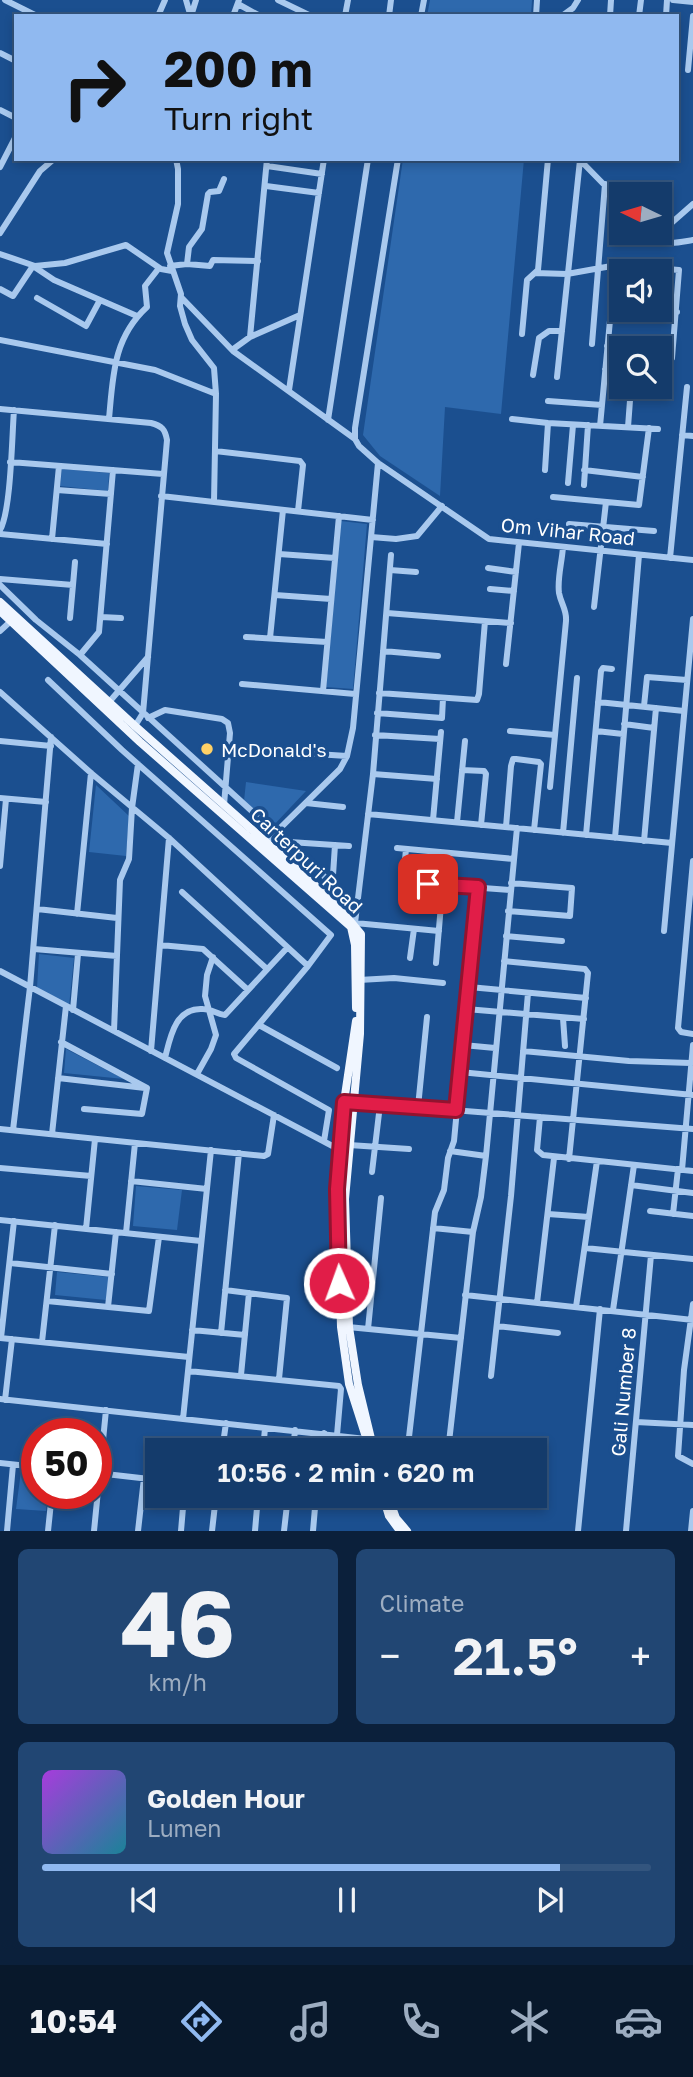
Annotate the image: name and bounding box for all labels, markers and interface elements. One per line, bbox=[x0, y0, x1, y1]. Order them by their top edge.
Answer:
text: 200 m bbox=[164, 39, 313, 98]
icon: right bbox=[49, 42, 140, 133]
text: Turn right bbox=[164, 99, 313, 137]
north arrow bbox=[609, 182, 672, 245]
map controls bbox=[609, 182, 672, 399]
button: sound bbox=[609, 259, 672, 322]
button: search bbox=[609, 336, 672, 399]
street label: Om Vihar Road bbox=[500, 513, 636, 549]
place label: McDonald's bbox=[221, 738, 327, 761]
marker: McDonald's bbox=[199, 741, 215, 757]
street label: Carterpuri Road bbox=[246, 802, 368, 918]
pin bbox=[398, 854, 458, 914]
icon: arrive bbox=[409, 865, 447, 903]
position arrow bbox=[302, 1246, 376, 1320]
street label: Gali Number 8 bbox=[606, 1327, 640, 1457]
speed limit sign: 50 bbox=[21, 1418, 112, 1509]
text: 10:56 · 2 min · 620 m bbox=[218, 1457, 474, 1488]
text: 46 bbox=[120, 1568, 235, 1677]
text: Climate bbox=[380, 1589, 464, 1617]
text: 21.5° bbox=[453, 1624, 578, 1686]
text: − bbox=[380, 1633, 400, 1678]
text: + bbox=[630, 1633, 651, 1678]
text: km/h bbox=[148, 1668, 207, 1696]
text: Golden Hour bbox=[147, 1783, 305, 1814]
text: Lumen bbox=[147, 1814, 221, 1842]
icon: previous bbox=[125, 1881, 163, 1919]
icon: pause bbox=[328, 1881, 366, 1919]
icon: next bbox=[531, 1881, 569, 1919]
icon: directions bbox=[177, 1997, 226, 2046]
icon: music bbox=[286, 1997, 335, 2046]
icon: phone bbox=[396, 1997, 445, 2046]
icon: climate bbox=[505, 1997, 554, 2046]
icon: car bbox=[614, 1997, 663, 2046]
text: 10:54 bbox=[30, 2002, 117, 2040]

